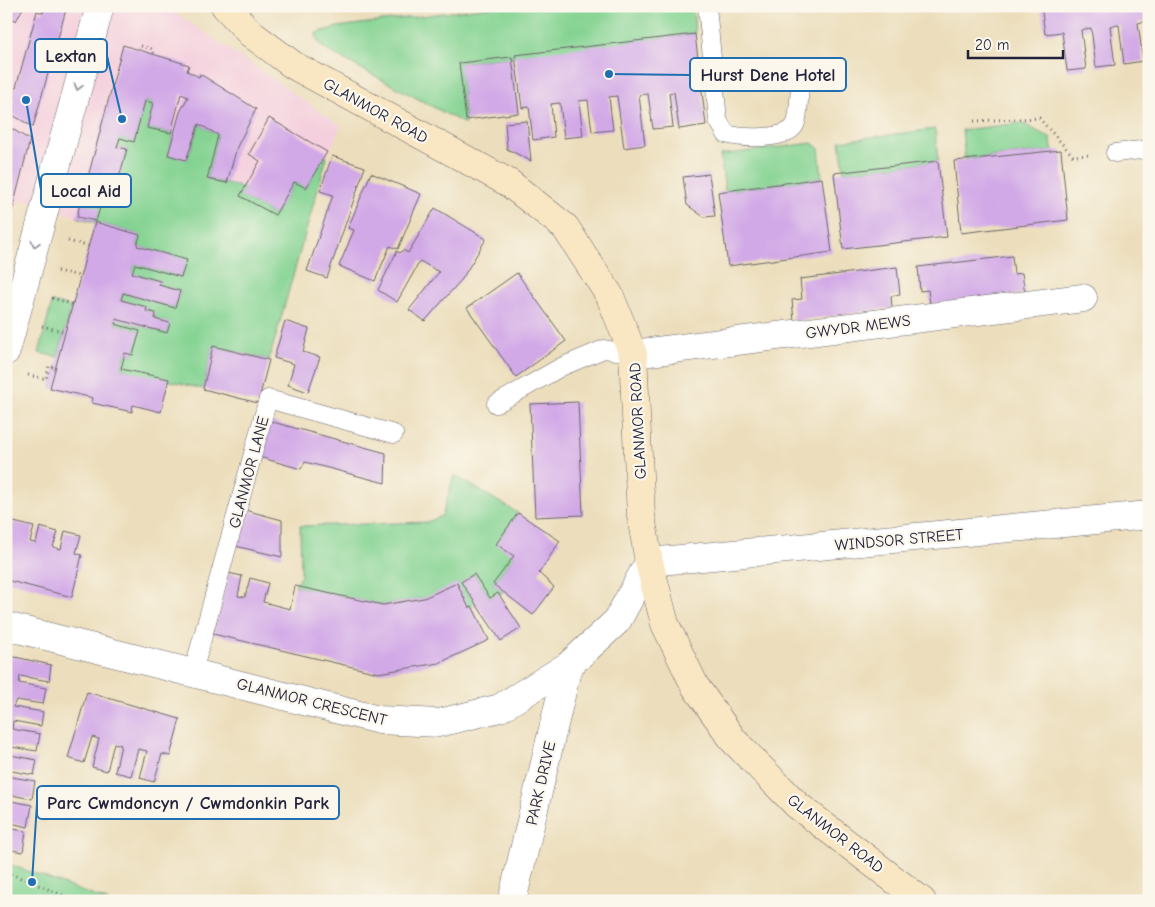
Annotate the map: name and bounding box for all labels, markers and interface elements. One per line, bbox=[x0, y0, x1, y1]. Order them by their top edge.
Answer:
scale bar bbox=[968, 28, 1062, 60]
text: 20 m bbox=[975, 36, 1009, 54]
callout: Lextan bbox=[35, 39, 107, 72]
text: Lextan bbox=[45, 46, 97, 67]
callout: Hurst Dene Hotel bbox=[690, 58, 846, 91]
text: Hurst Dene Hotel bbox=[700, 65, 836, 86]
street label: GLANMOR ROAD bbox=[320, 75, 431, 147]
one-way arrow bbox=[73, 83, 84, 91]
callout: Local Aid bbox=[41, 174, 131, 207]
text: Local Aid bbox=[51, 181, 121, 202]
one-way arrow bbox=[30, 239, 40, 247]
street label: GWYDR MEWS bbox=[805, 312, 912, 342]
street label: GLANMOR ROAD bbox=[626, 362, 650, 480]
street label: GLANMOR LANE bbox=[225, 414, 273, 530]
street label: WINDSOR STREET bbox=[834, 525, 965, 555]
street label: GLANMOR CRESCENT bbox=[235, 675, 389, 729]
street label: PARK DRIVE bbox=[523, 739, 559, 827]
callout: Parc Cwmdoncyn / Cwmdonkin Park bbox=[37, 786, 339, 819]
street label: GLANMOR ROAD bbox=[784, 791, 887, 877]
text: Parc Cwmdoncyn / Cwmdonkin Park bbox=[47, 793, 329, 814]

